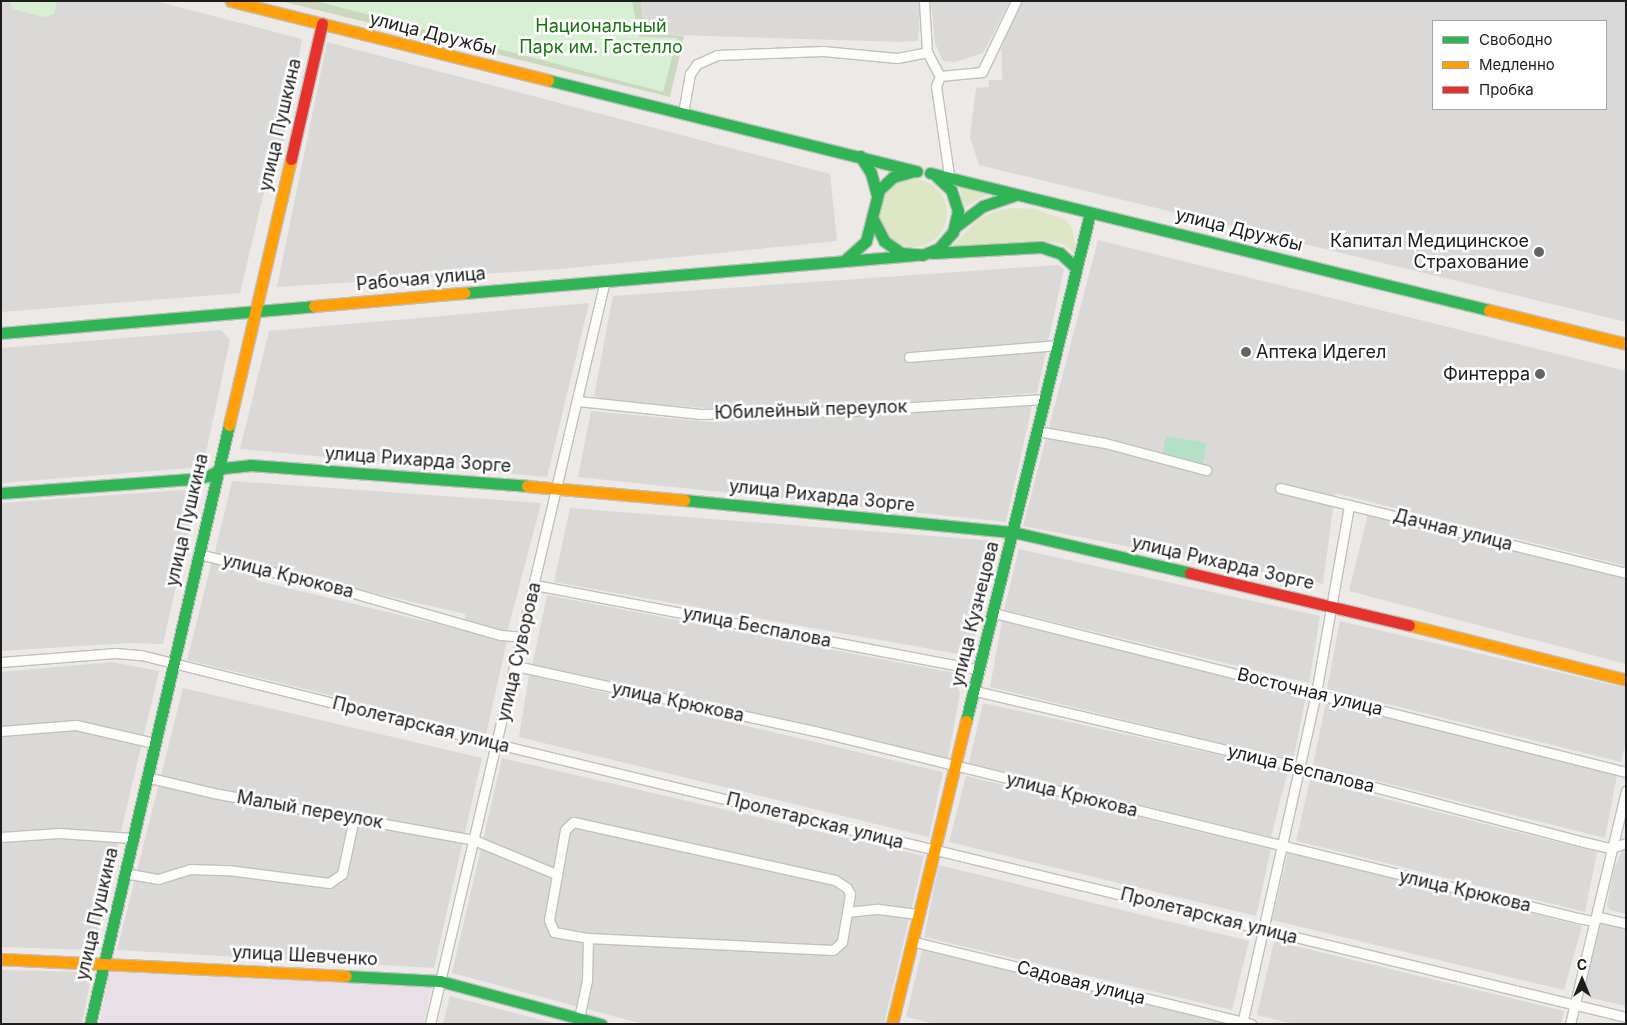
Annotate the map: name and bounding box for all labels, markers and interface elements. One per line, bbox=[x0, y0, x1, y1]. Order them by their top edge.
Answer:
street label: улица Дружбы bbox=[367, 8, 499, 60]
park label: Национальный Парк им. Гастелло bbox=[519, 16, 683, 58]
legend bbox=[1432, 20, 1607, 110]
text: Свободно bbox=[1479, 30, 1553, 49]
text: Медленно bbox=[1479, 55, 1555, 74]
street label: улица Пушкина bbox=[254, 56, 306, 194]
text: Пробка bbox=[1479, 80, 1534, 99]
street label: улица Дружбы bbox=[1173, 204, 1305, 256]
place label: Капитал Медицинское Страхование bbox=[1330, 231, 1529, 274]
marker: Капитал Медицинское Страхование bbox=[1533, 246, 1545, 258]
street label: Рабочая улица bbox=[355, 263, 487, 295]
place label: Аптека Идегел bbox=[1256, 341, 1386, 363]
marker: Аптека Идегел bbox=[1240, 346, 1252, 358]
place label: Финтерра bbox=[1443, 363, 1530, 385]
marker: Финтерра bbox=[1534, 368, 1546, 380]
street label: Юбилейный переулок bbox=[714, 396, 908, 424]
street label: улица Рихарда Зорге bbox=[324, 443, 512, 477]
street label: улица Пушкина bbox=[161, 451, 213, 589]
street label: улица Рихарда Зорге bbox=[728, 475, 916, 517]
street label: Дачная улица bbox=[1391, 505, 1515, 555]
street label: улица Рихарда Зорге bbox=[1130, 531, 1316, 595]
street label: улица Кузнецова bbox=[946, 539, 1004, 689]
street label: улица Крюкова bbox=[220, 549, 356, 603]
street label: улица Суворова bbox=[492, 580, 546, 724]
street label: улица Беспалова bbox=[681, 602, 833, 652]
street label: Восточная улица bbox=[1235, 663, 1385, 721]
street label: улица Крюкова bbox=[610, 677, 746, 727]
street label: Пролетарская улица bbox=[330, 693, 512, 757]
street label: улица Беспалова bbox=[1225, 740, 1377, 798]
street label: улица Крюкова bbox=[1004, 768, 1140, 822]
street label: Малый переулок bbox=[235, 787, 385, 833]
street label: Пролетарская улица bbox=[724, 789, 906, 853]
street label: улица Пушкина bbox=[71, 845, 123, 983]
street label: улица Крюкова bbox=[1397, 865, 1533, 917]
street label: Пролетарская улица bbox=[1118, 884, 1300, 948]
street label: улица Шевченко bbox=[232, 941, 378, 971]
north arrow bbox=[1557, 955, 1607, 1005]
text: С bbox=[1577, 956, 1587, 973]
street label: Садовая улица bbox=[1014, 957, 1148, 1009]

